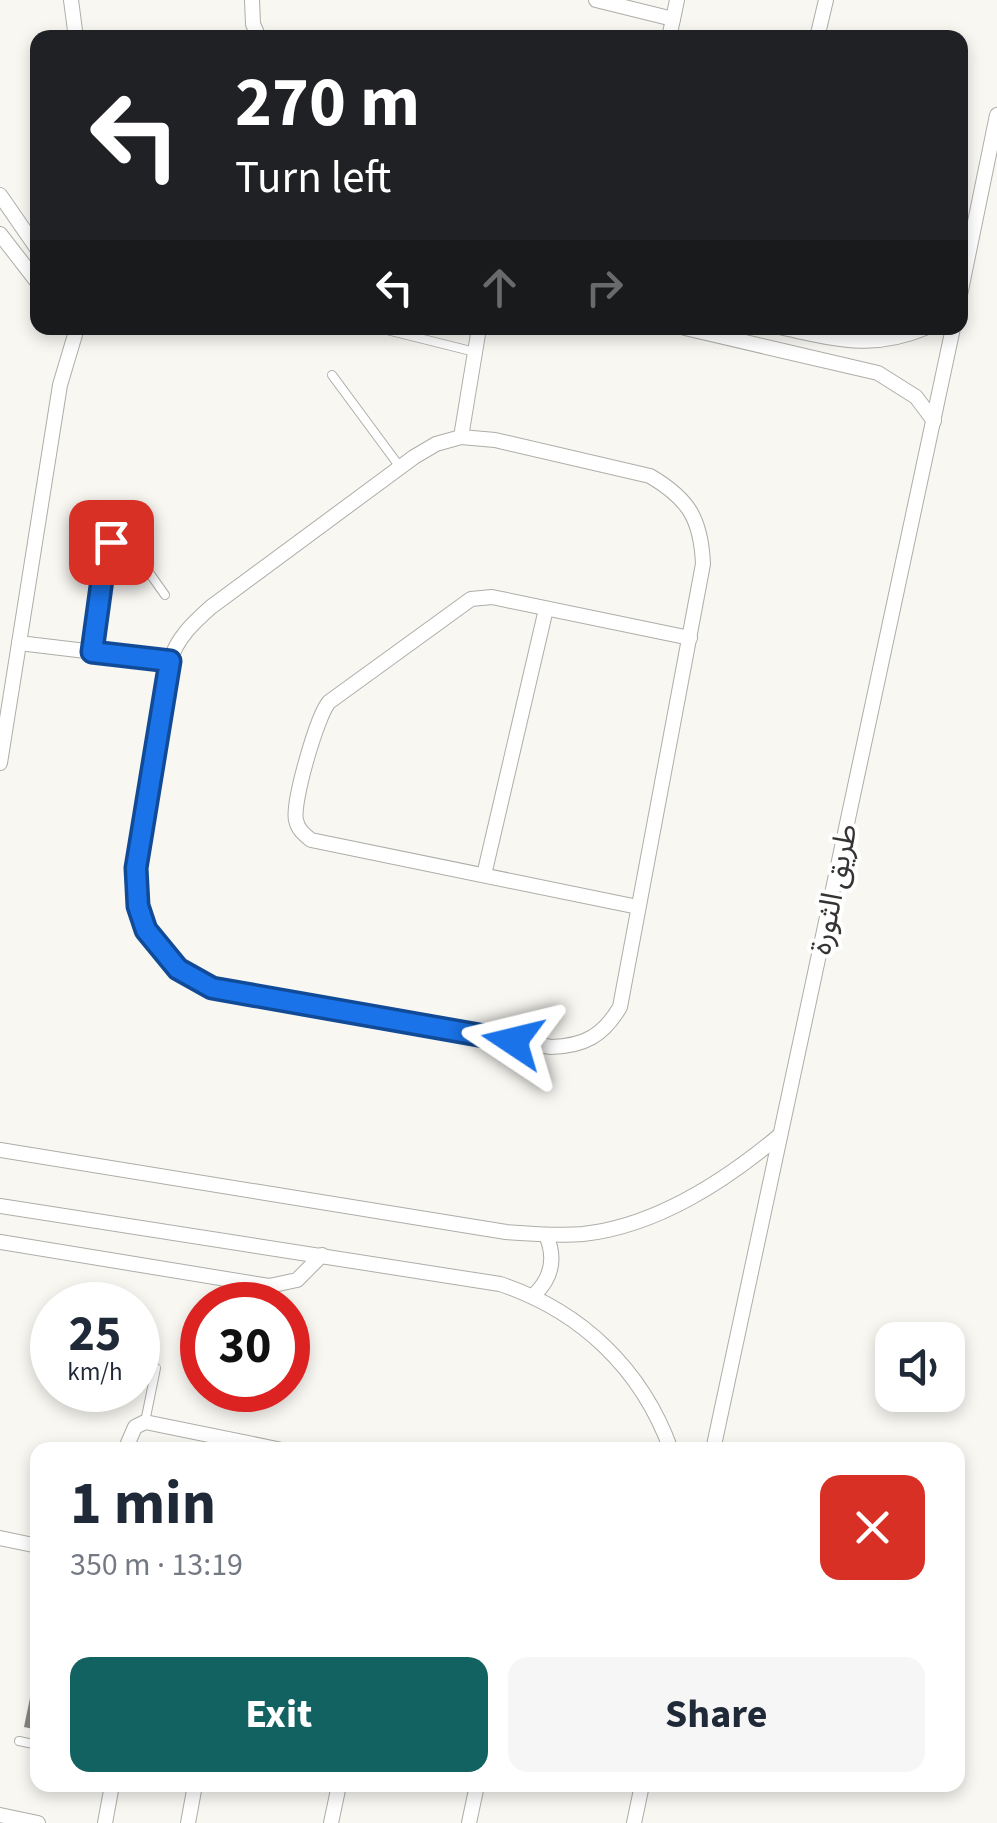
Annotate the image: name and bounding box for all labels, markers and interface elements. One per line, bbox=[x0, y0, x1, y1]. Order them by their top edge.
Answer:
text: 270 m bbox=[235, 53, 420, 153]
icon: left bbox=[70, 70, 200, 200]
text: Turn left bbox=[235, 146, 391, 210]
icon: left bbox=[367, 260, 422, 315]
icon: ahead bbox=[472, 260, 527, 315]
icon: right bbox=[577, 260, 632, 315]
pin bbox=[69, 500, 154, 585]
icon: arrive bbox=[84, 515, 139, 570]
street label: طريق الثورة bbox=[799, 820, 869, 958]
position arrow bbox=[461, 989, 565, 1093]
speed limit sign: 30 bbox=[180, 1282, 310, 1412]
text: 25 bbox=[69, 1299, 121, 1370]
map controls bbox=[875, 1322, 965, 1412]
button: sound bbox=[875, 1322, 965, 1412]
text: km/h bbox=[67, 1354, 123, 1390]
text: 1 min bbox=[70, 1462, 216, 1547]
button: close bbox=[820, 1475, 925, 1580]
text: 350 m · 13:19 bbox=[70, 1542, 243, 1588]
button: Exit bbox=[70, 1657, 488, 1772]
button: Share bbox=[508, 1657, 925, 1772]

